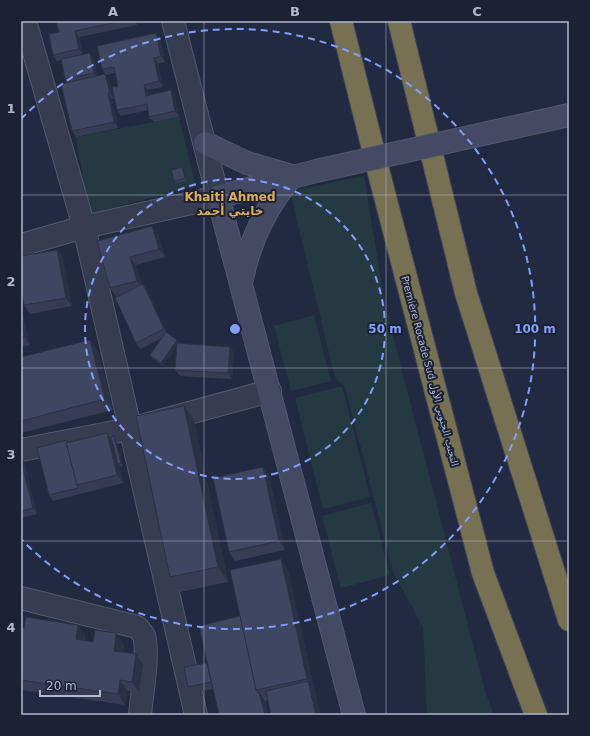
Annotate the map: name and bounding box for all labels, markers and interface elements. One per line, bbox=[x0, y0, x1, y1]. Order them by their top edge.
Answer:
text: A bbox=[108, 4, 118, 19]
text: B bbox=[290, 4, 300, 19]
text: C bbox=[472, 4, 482, 19]
text: 1 bbox=[6, 101, 16, 116]
district label: Khaiti Ahmed خايتي أحمد bbox=[184, 190, 276, 218]
text: 2 bbox=[6, 274, 16, 289]
street label: Première Rocade Sud التجنب الجنوبي الأول bbox=[398, 274, 462, 468]
centre of rings bbox=[228, 322, 242, 336]
text: 50 m bbox=[368, 322, 402, 336]
text: 100 m bbox=[514, 322, 556, 336]
text: 3 bbox=[6, 447, 16, 462]
text: 4 bbox=[6, 620, 16, 635]
scale bar bbox=[40, 672, 100, 698]
text: 20 m bbox=[46, 679, 77, 693]

